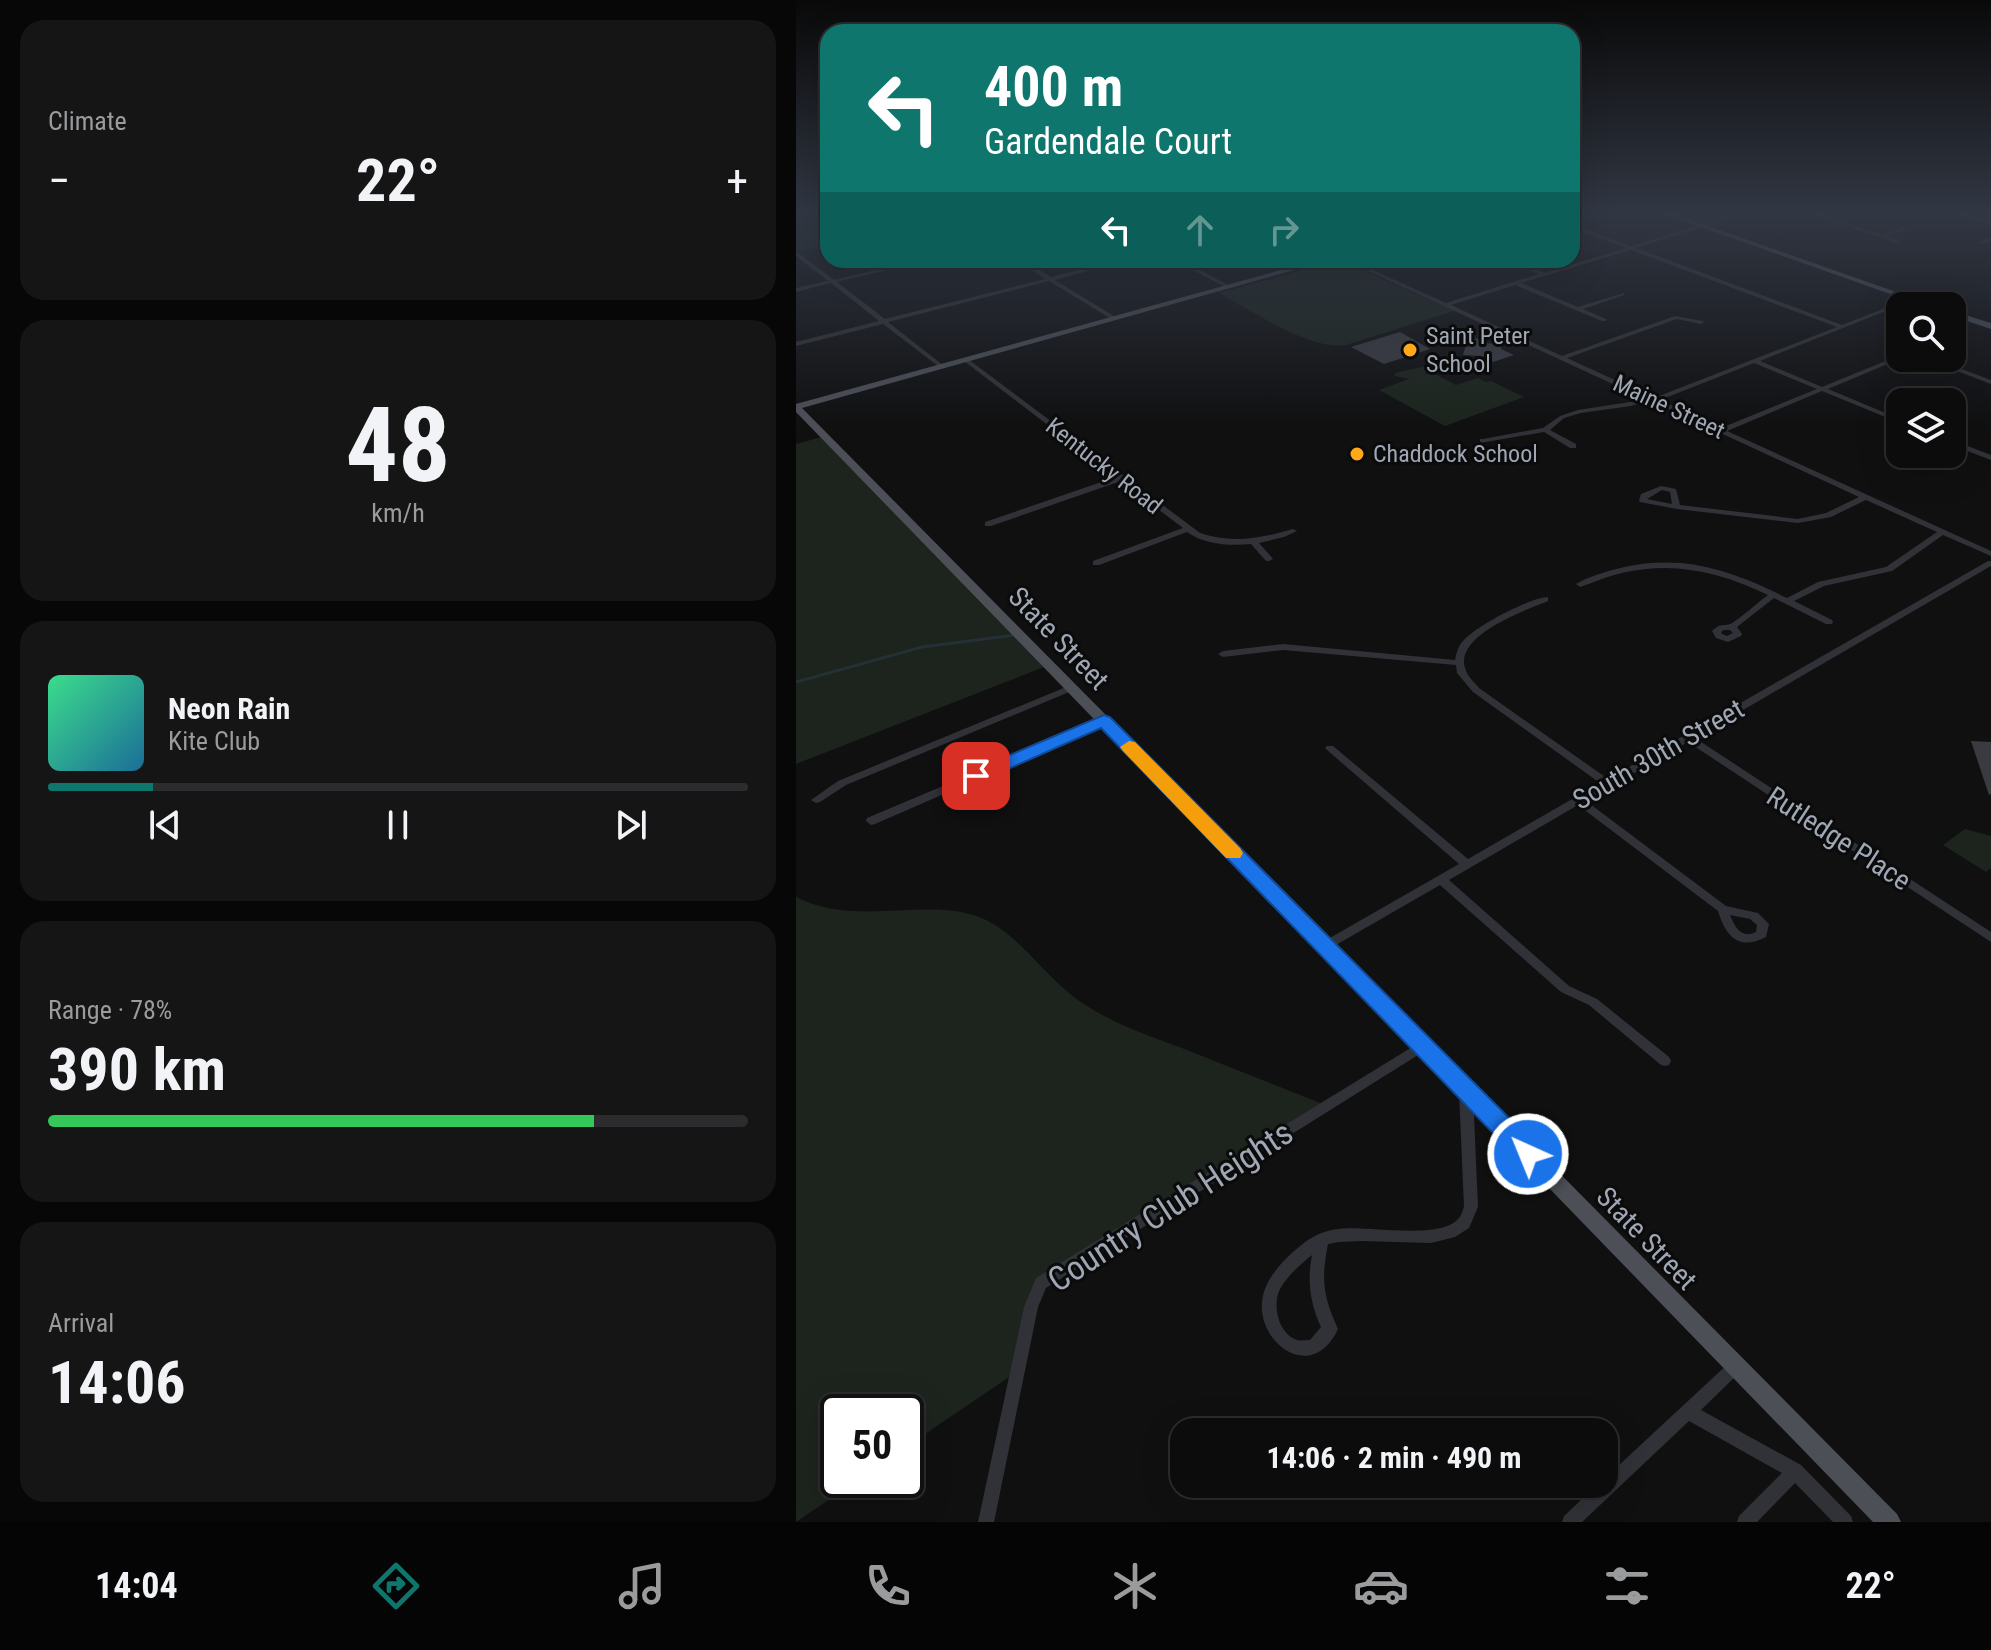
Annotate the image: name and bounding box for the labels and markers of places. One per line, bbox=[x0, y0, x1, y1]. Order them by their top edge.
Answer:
place label: Saint Peter School bbox=[1426, 322, 1530, 378]
marker: Saint Peter School bbox=[1401, 341, 1419, 359]
place label: Chaddock School bbox=[1373, 440, 1538, 468]
marker: Chaddock School bbox=[1348, 445, 1366, 463]
pin bbox=[942, 742, 1010, 810]

